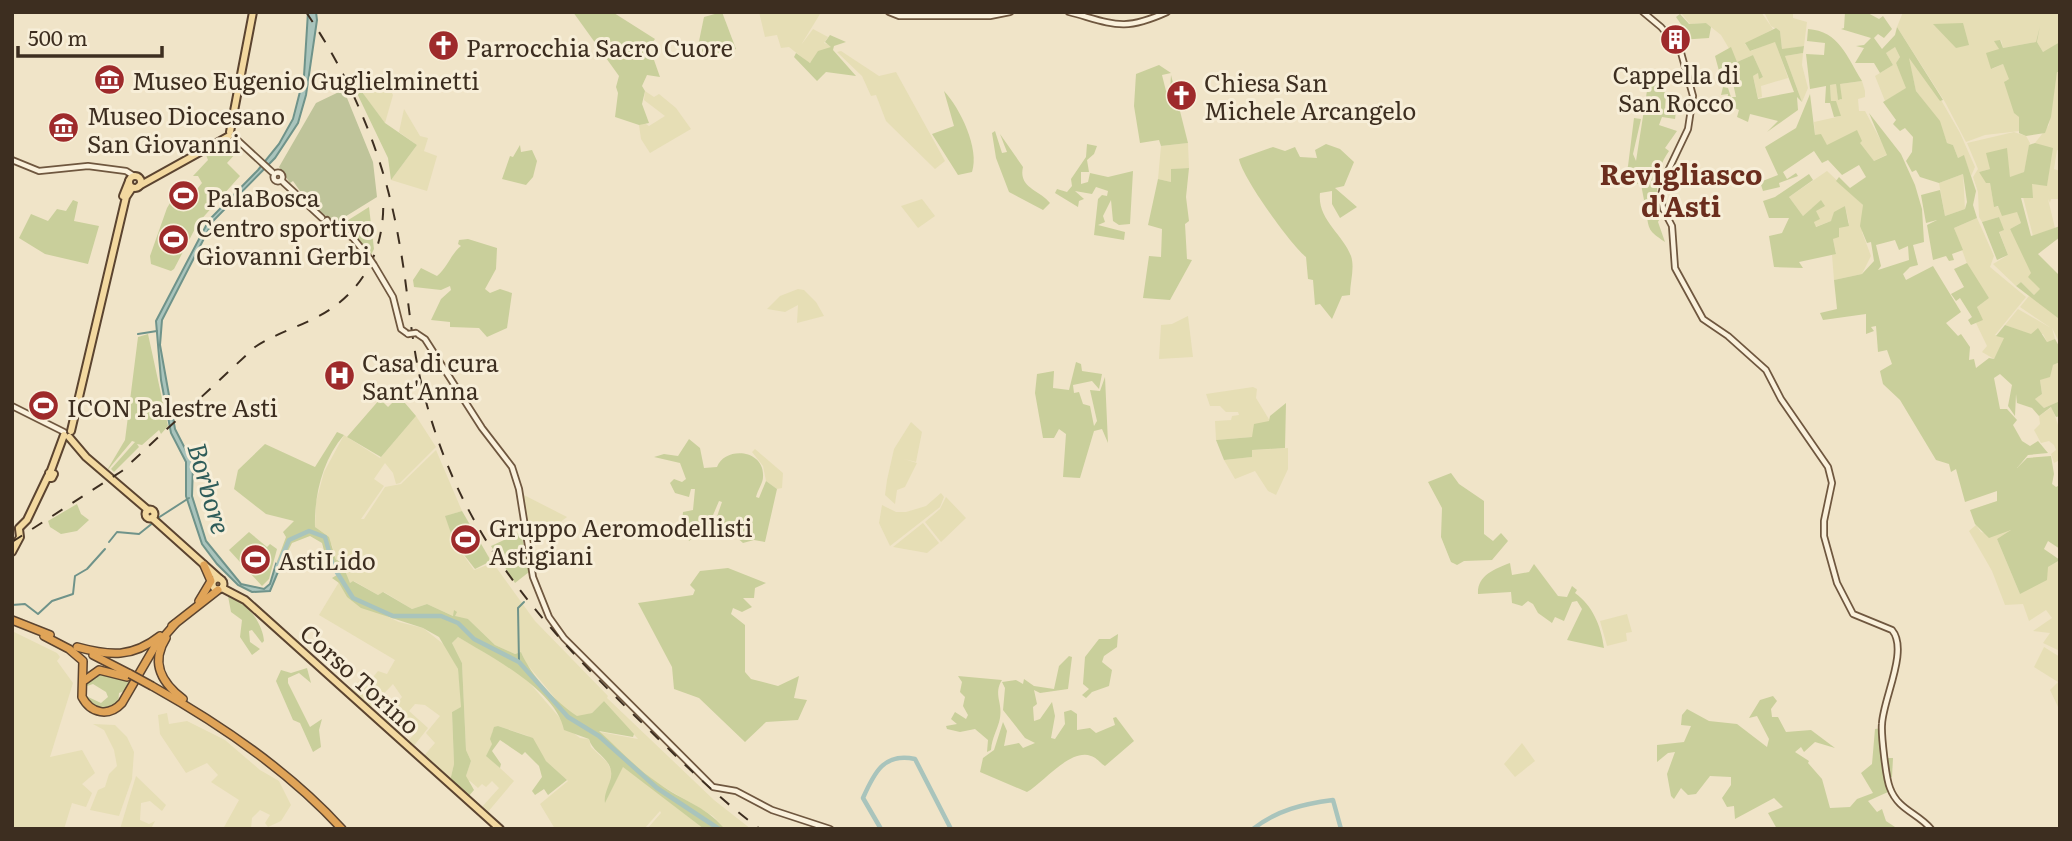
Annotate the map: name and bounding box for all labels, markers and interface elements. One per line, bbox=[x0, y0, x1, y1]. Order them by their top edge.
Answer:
scale bar bbox=[18, 14, 161, 58]
text: 500 m bbox=[28, 21, 88, 52]
building icon: Cappella di San Rocco bbox=[1659, 22, 1693, 56]
church icon: Parrocchia Sacro Cuore bbox=[426, 29, 460, 63]
place label: Parrocchia Sacro Cuore bbox=[466, 29, 733, 64]
place label: Cappella di San Rocco bbox=[1612, 56, 1740, 119]
museum icon: Museo Eugenio Guglielminetti bbox=[92, 62, 126, 96]
place label: Museo Eugenio Guglielminetti bbox=[132, 62, 479, 97]
place label: Chiesa San Michele Arcangelo bbox=[1204, 64, 1416, 127]
church icon: Chiesa San Michele Arcangelo bbox=[1164, 78, 1198, 112]
place label: Museo Diocesano San Giovanni bbox=[87, 97, 285, 160]
museum icon: Museo Diocesano San Giovanni bbox=[47, 111, 81, 145]
district label: Revigliasco d'Asti bbox=[1599, 152, 1763, 226]
sports icon: PalaBosca bbox=[166, 179, 200, 213]
place label: PalaBosca bbox=[206, 179, 320, 214]
place label: Centro sportivo Giovanni Gerbi bbox=[196, 209, 375, 272]
sports icon: Centro sportivo Giovanni Gerbi bbox=[156, 223, 190, 257]
place label: Casa di cura Sant'Anna bbox=[362, 344, 499, 407]
hospital icon: Casa di cura Sant'Anna bbox=[322, 358, 356, 392]
sports icon: ICON Palestre Asti bbox=[27, 389, 61, 423]
place label: ICON Palestre Asti bbox=[67, 389, 278, 424]
water label: Borbore bbox=[179, 438, 243, 538]
place label: Gruppo Aeromodellisti Astigiani bbox=[489, 509, 753, 572]
sports icon: Gruppo Aeromodellisti Astigiani bbox=[449, 523, 483, 557]
sports icon: AstiLido bbox=[238, 542, 272, 576]
place label: AstiLido bbox=[278, 542, 376, 577]
street label: Corso Torino bbox=[293, 615, 429, 741]

